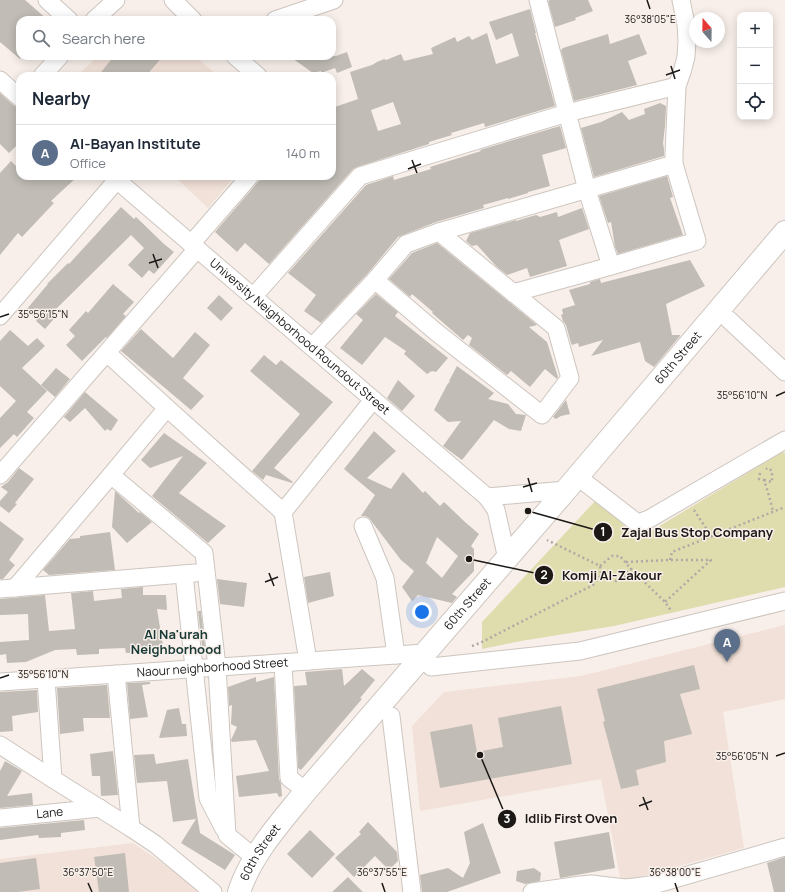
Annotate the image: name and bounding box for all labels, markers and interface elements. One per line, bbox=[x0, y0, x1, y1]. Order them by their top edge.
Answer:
text: 36°38'05"E bbox=[624, 12, 676, 26]
north arrow bbox=[689, 12, 725, 48]
map controls bbox=[737, 12, 773, 120]
button: + bbox=[737, 12, 773, 48]
search box bbox=[16, 16, 336, 60]
icon: search bbox=[30, 27, 52, 49]
text: Search here bbox=[62, 28, 145, 49]
button: − bbox=[737, 48, 773, 84]
button: locate bbox=[737, 84, 773, 120]
text: Nearby bbox=[32, 87, 90, 110]
text: Al-Bayan Institute bbox=[70, 133, 201, 154]
text: A bbox=[41, 144, 49, 162]
text: 140 m bbox=[286, 144, 320, 162]
text: Office bbox=[70, 154, 106, 172]
street label: University Neighborhood Roundout Street bbox=[206, 254, 394, 418]
text: 35°56'15"N bbox=[18, 307, 68, 321]
street label: 60th Street bbox=[650, 327, 705, 388]
text: 35°56'10"N bbox=[717, 388, 767, 402]
callout: Zajal Bus Stop Company bbox=[593, 520, 781, 545]
text: 1 bbox=[600, 523, 606, 540]
text: Zajal Bus Stop Company bbox=[621, 523, 774, 541]
callout: Komji Al-Zakour bbox=[534, 563, 670, 588]
text: 2 bbox=[540, 566, 548, 583]
text: Komji Al-Zakour bbox=[562, 566, 662, 584]
street label: 60th Street bbox=[440, 574, 495, 634]
your location bbox=[412, 602, 432, 622]
district label: Al Na'urah Neighborhood bbox=[131, 625, 221, 658]
pin: A bbox=[714, 629, 740, 662]
street label: Naour neighborhood Street bbox=[136, 653, 289, 681]
text: 35°56'10"N bbox=[18, 667, 68, 681]
text: 35°56'05"N bbox=[716, 749, 768, 763]
street label: Lane bbox=[35, 803, 64, 822]
callout: Idlib First Oven bbox=[497, 806, 626, 831]
text: Idlib First Oven bbox=[525, 809, 617, 827]
text: 3 bbox=[504, 810, 511, 827]
street label: 60th Street bbox=[235, 820, 284, 883]
text: 36°37'50"E bbox=[63, 865, 114, 879]
text: 36°37'55"E bbox=[357, 865, 407, 879]
text: 36°38'00"E bbox=[649, 865, 701, 879]

